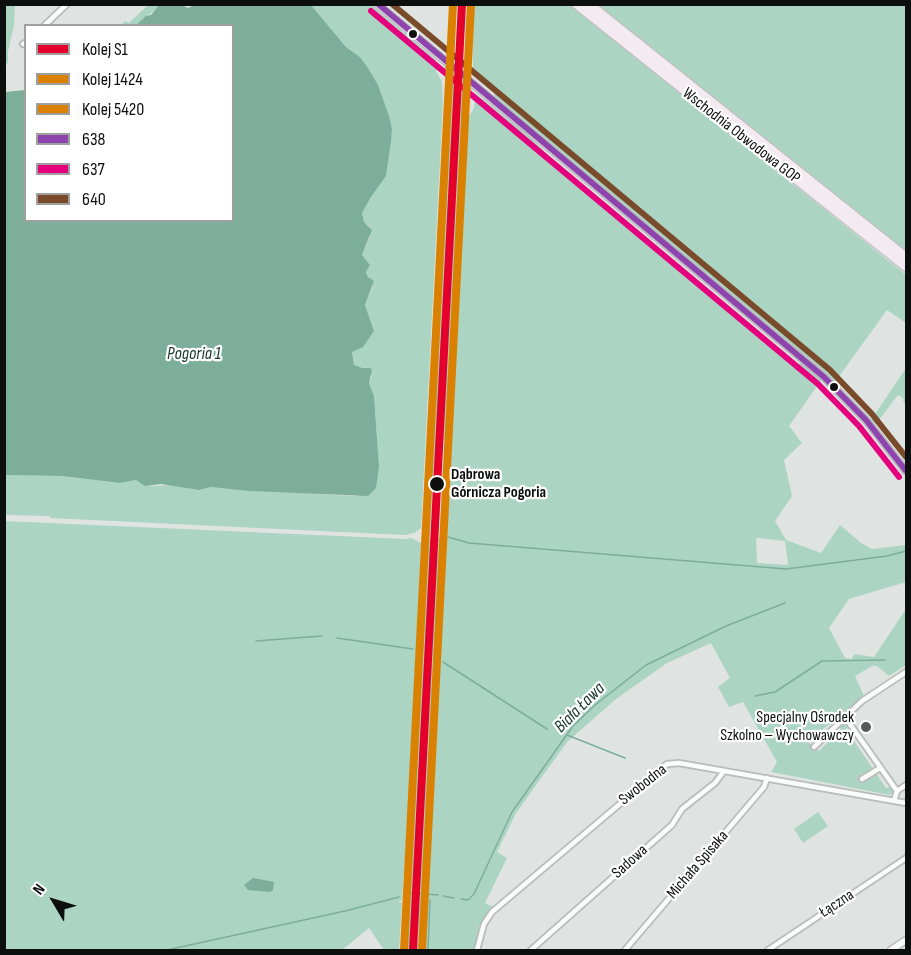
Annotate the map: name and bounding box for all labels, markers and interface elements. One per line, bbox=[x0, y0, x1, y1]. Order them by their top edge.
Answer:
legend bbox=[24, 24, 234, 222]
unlabelled marker bbox=[407, 28, 419, 40]
text: Kolej S1 bbox=[82, 39, 128, 60]
text: Kolej 1424 bbox=[82, 69, 143, 90]
street label: Wschodnia Obwodowa GOP bbox=[678, 84, 804, 188]
text: Kolej 5420 bbox=[82, 99, 144, 120]
text: 638 bbox=[82, 129, 105, 150]
text: 637 bbox=[82, 159, 105, 180]
text: 640 bbox=[82, 189, 106, 210]
water label: Pogoria 1 bbox=[167, 343, 221, 365]
unlabelled marker bbox=[828, 381, 840, 393]
place label: Dąbrowa Górnicza Pogoria bbox=[451, 465, 546, 503]
marker: Dąbrowa Górnicza Pogoria bbox=[428, 475, 446, 493]
water label: Biała Ława bbox=[550, 678, 610, 738]
place label: Specjalny Ośrodek Szkolno – Wychowawczy bbox=[720, 708, 854, 746]
marker: Specjalny Ośrodek Szkolno – Wychowawczy bbox=[859, 720, 873, 734]
street label: Swobodna bbox=[615, 760, 671, 810]
street label: Michała Spisaka bbox=[663, 827, 733, 903]
street label: Sadowa bbox=[608, 841, 652, 883]
north arrow bbox=[24, 871, 84, 931]
text: N bbox=[29, 880, 50, 899]
street label: Łączna bbox=[816, 886, 858, 922]

